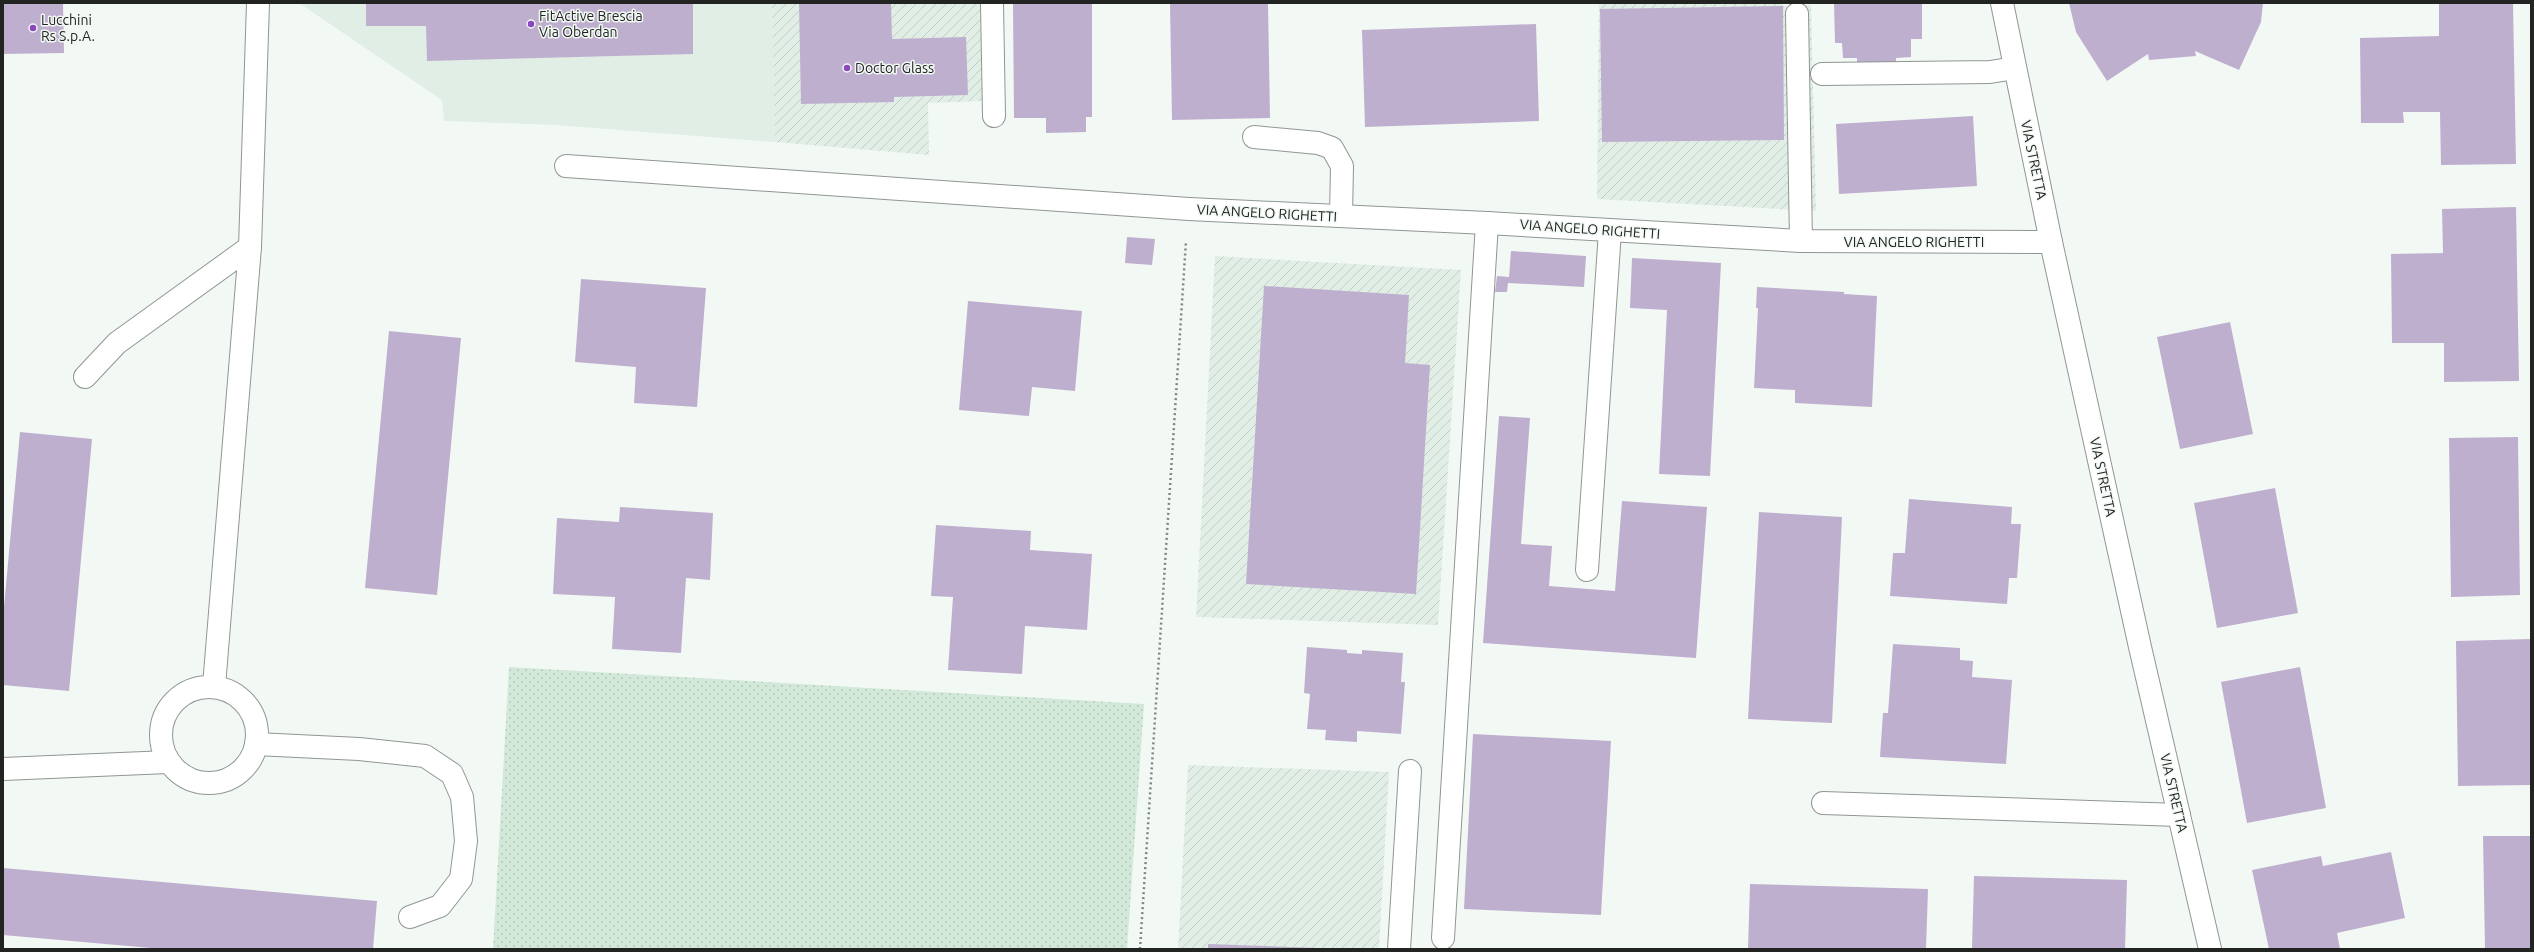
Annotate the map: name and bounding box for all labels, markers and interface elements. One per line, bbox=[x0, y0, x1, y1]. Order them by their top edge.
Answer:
place label: FitActive Brescia Via Oberdan bbox=[539, 8, 643, 40]
place label: Lucchini Rs S.p.A. bbox=[41, 12, 95, 44]
marker: FitActive Brescia Via Oberdan bbox=[526, 19, 536, 29]
marker: Lucchini Rs S.p.A. bbox=[28, 23, 38, 33]
place label: Doctor Glass bbox=[855, 60, 934, 76]
marker: Doctor Glass bbox=[842, 63, 852, 73]
street label: VIA STRETTA bbox=[2018, 119, 2050, 201]
street label: VIA ANGELO RIGHETTI bbox=[1196, 201, 1338, 225]
street label: VIA ANGELO RIGHETTI bbox=[1519, 216, 1661, 242]
street label: VIA ANGELO RIGHETTI bbox=[1844, 234, 1984, 250]
street label: VIA STRETTA bbox=[2087, 436, 2119, 518]
street label: VIA STRETTA bbox=[2157, 752, 2191, 834]

